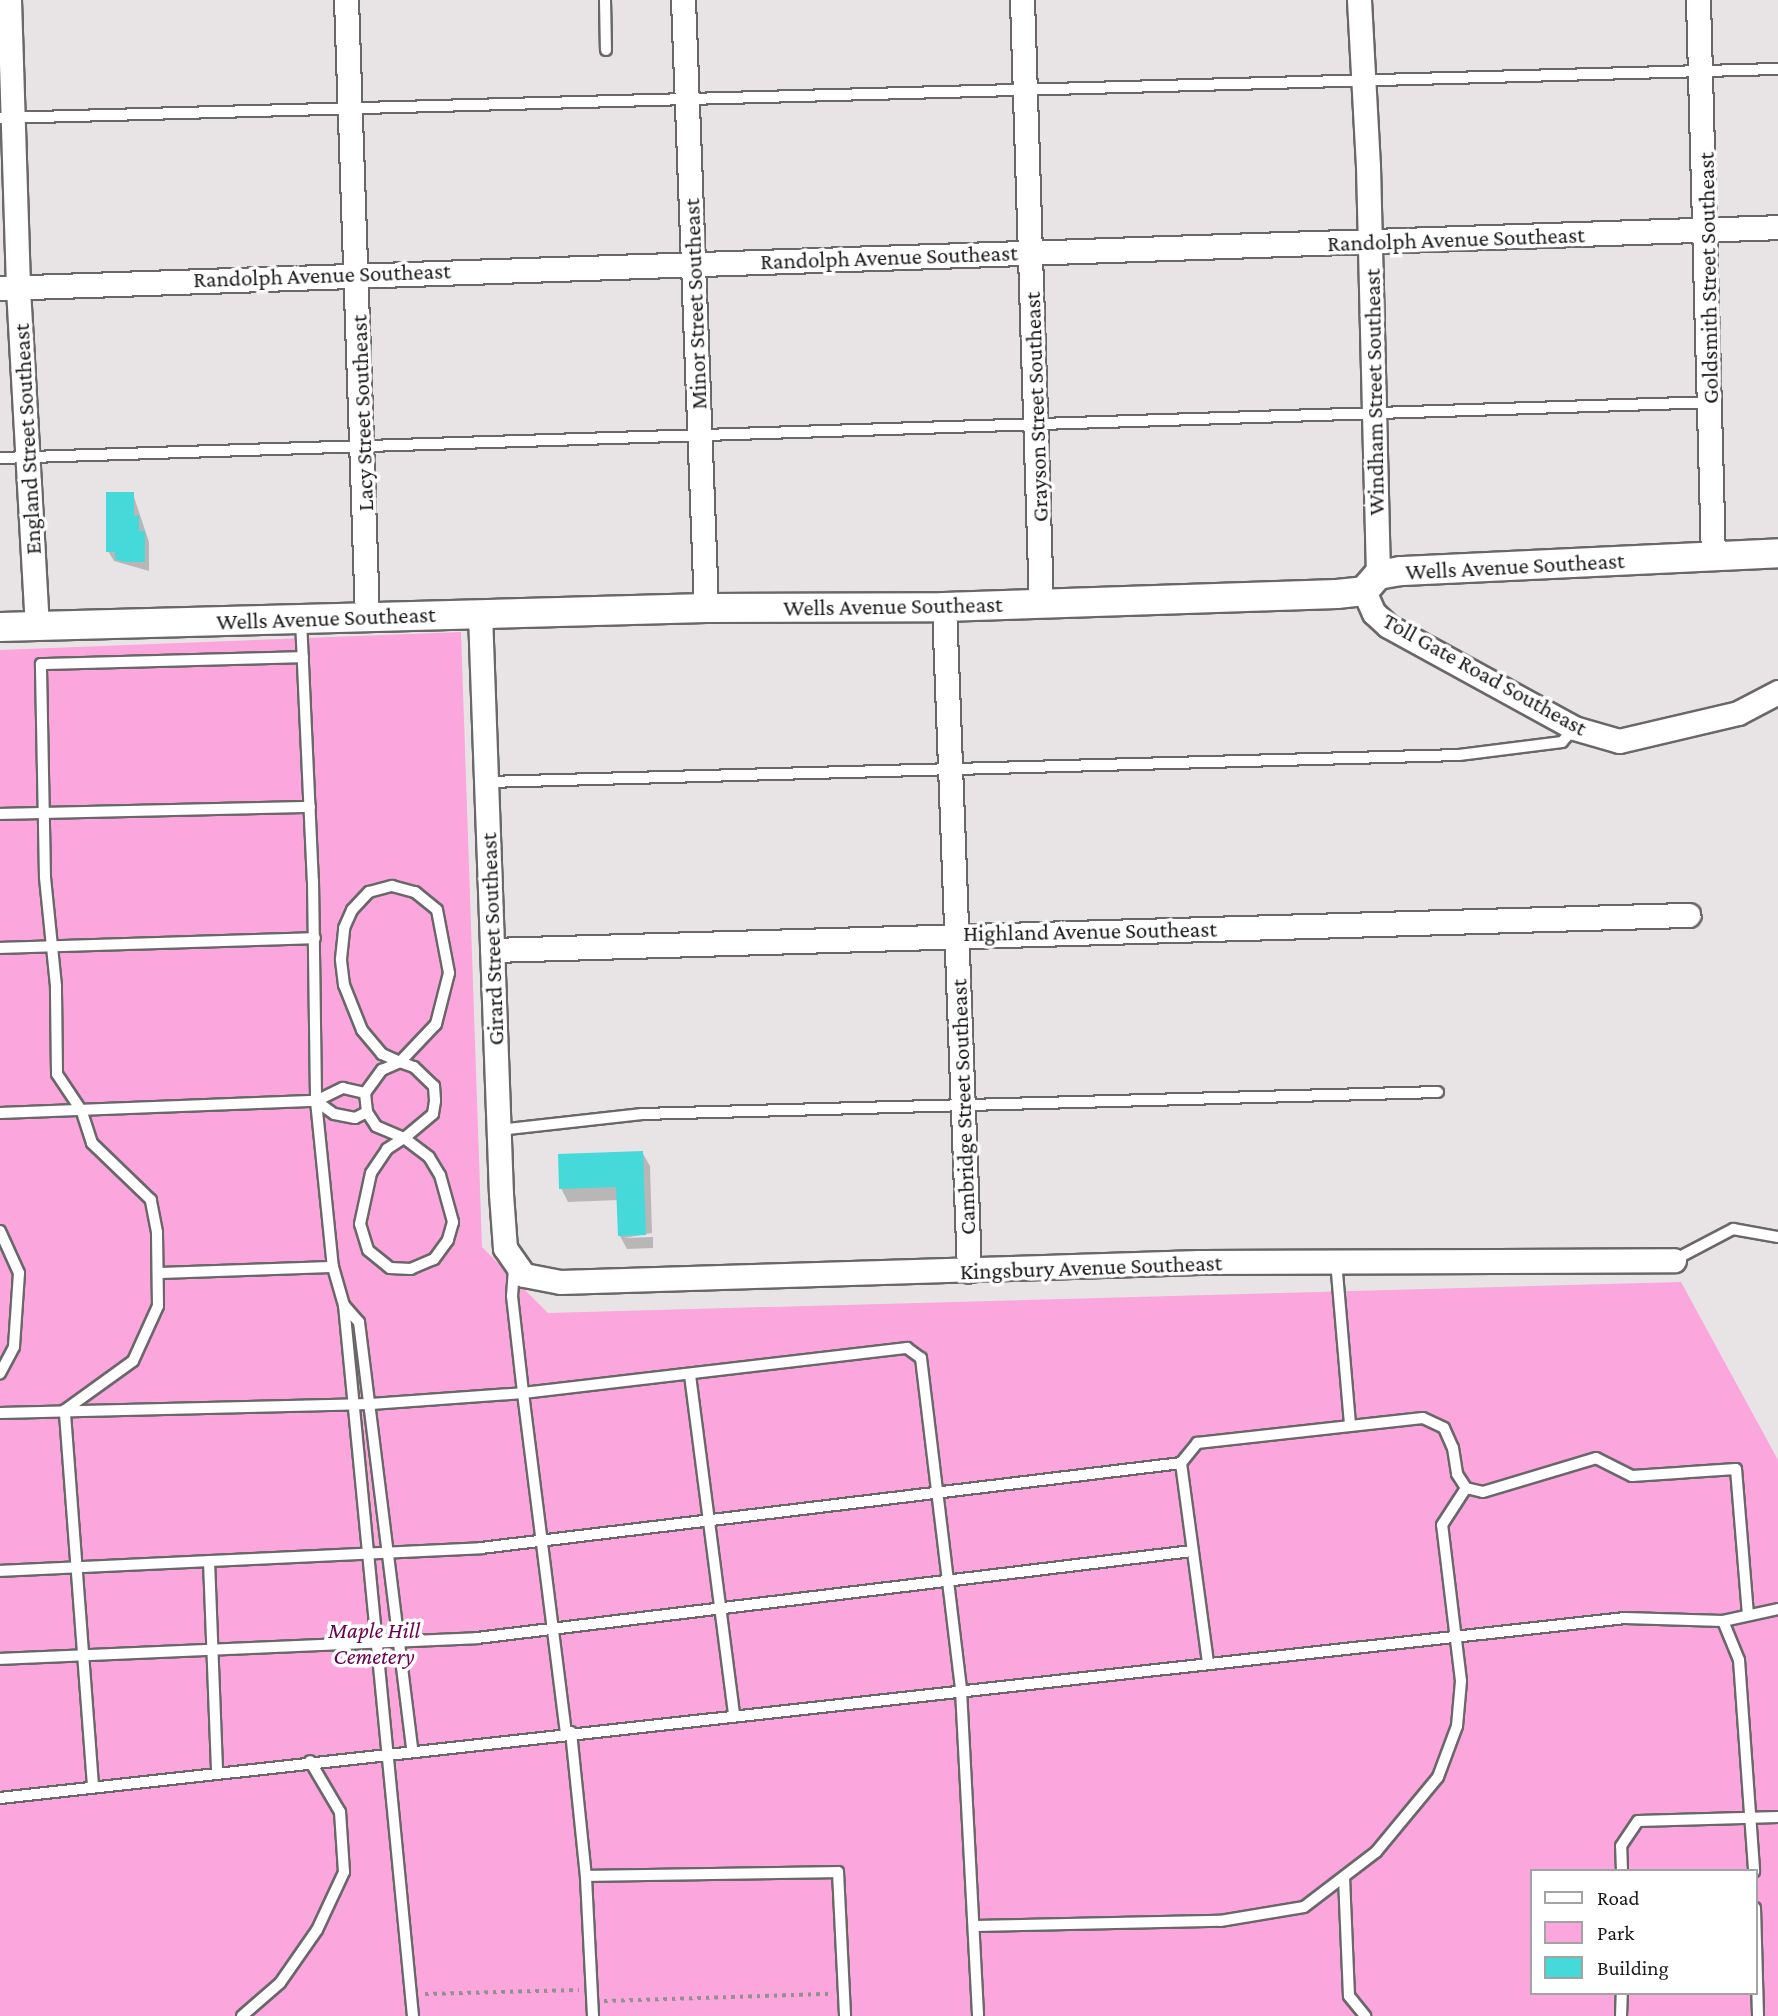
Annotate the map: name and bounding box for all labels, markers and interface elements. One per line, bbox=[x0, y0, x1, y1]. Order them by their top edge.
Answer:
street label: Goldsmith Street Southeast bbox=[1692, 152, 1724, 404]
street label: Minor Street Southeast bbox=[678, 198, 712, 410]
street label: Randolph Avenue Southeast bbox=[1327, 221, 1585, 257]
street label: Randolph Avenue Southeast bbox=[760, 239, 1018, 275]
street label: Randolph Avenue Southeast bbox=[193, 257, 451, 293]
street label: Windham Street Southeast bbox=[1358, 268, 1390, 516]
street label: Grayson Street Southeast bbox=[1018, 291, 1054, 523]
street label: Lacy Street Southeast bbox=[345, 314, 379, 512]
street label: England Street Southeast bbox=[7, 323, 47, 555]
street label: Wells Avenue Southeast bbox=[1405, 546, 1625, 586]
street label: Wells Avenue Southeast bbox=[783, 590, 1003, 622]
street label: Wells Avenue Southeast bbox=[216, 600, 436, 636]
street label: Toll Gate Road Southeast bbox=[1378, 606, 1592, 742]
street label: Girard Street Southeast bbox=[474, 832, 510, 1046]
street label: Highland Avenue Southeast bbox=[963, 915, 1217, 947]
street label: Cambridge Street Southeast bbox=[945, 979, 981, 1235]
street label: Kingsbury Avenue Southeast bbox=[959, 1249, 1223, 1285]
park label: Maple Hill Cemetery bbox=[328, 1616, 420, 1670]
legend bbox=[1530, 1869, 1757, 1995]
text: Road bbox=[1597, 1886, 1640, 1910]
text: Park bbox=[1597, 1921, 1634, 1945]
text: Building bbox=[1597, 1956, 1669, 1980]

